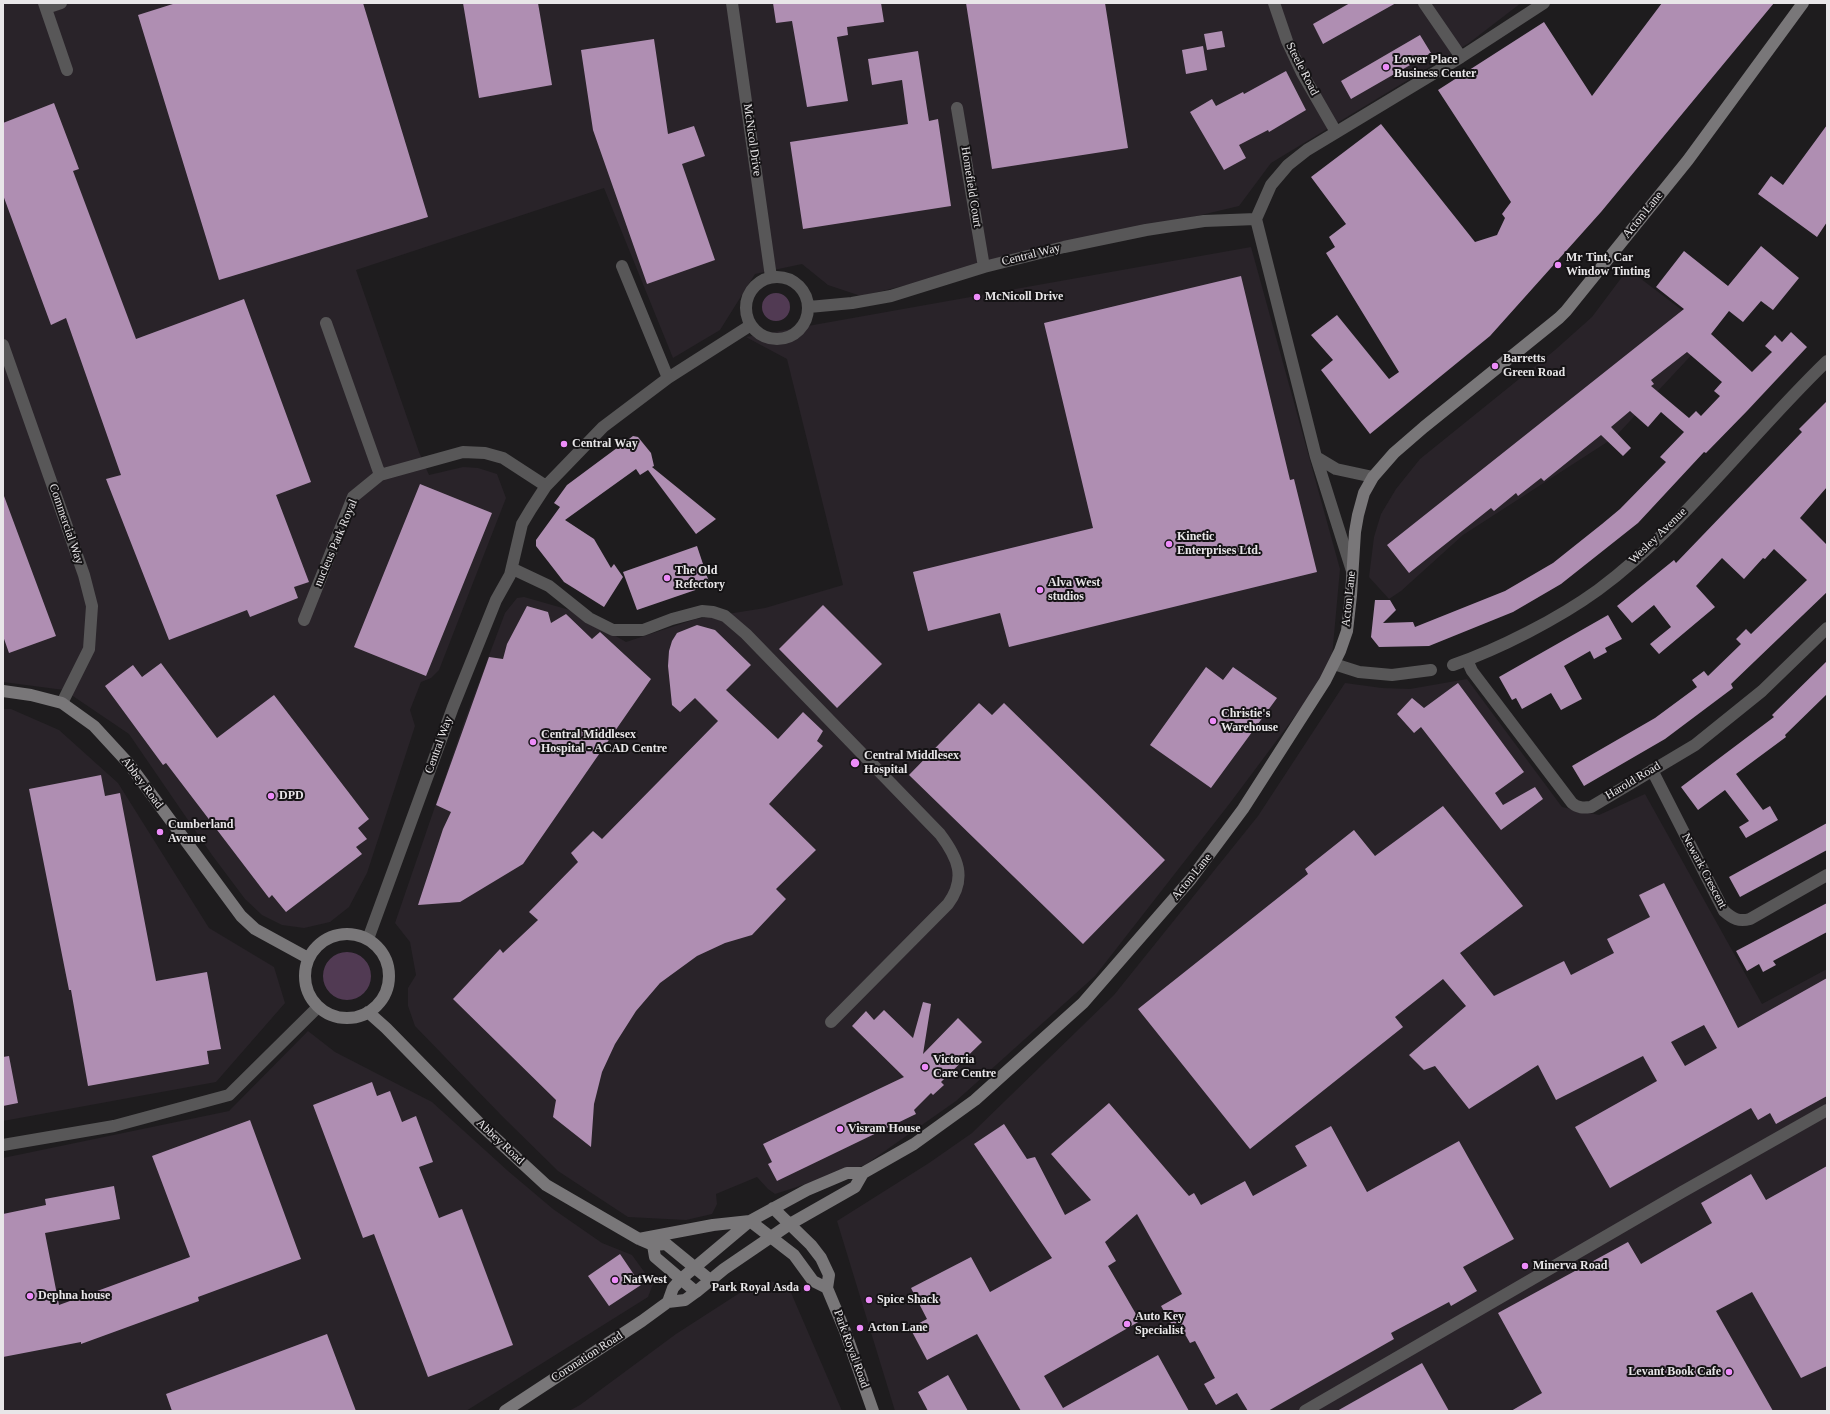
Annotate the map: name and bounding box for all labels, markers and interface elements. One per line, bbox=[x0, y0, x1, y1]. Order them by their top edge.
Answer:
street label: Steele Road bbox=[1282, 40, 1322, 98]
place label: Lower Place Business Center bbox=[1394, 53, 1476, 81]
marker: Lower Place Business Center bbox=[1381, 62, 1391, 72]
street label: McNicol Drive bbox=[740, 103, 764, 177]
street label: Homefield Court bbox=[958, 146, 984, 228]
street label: Acton Lane bbox=[1620, 189, 1666, 241]
street label: Central Way bbox=[1000, 241, 1062, 269]
place label: Mr Tint, Car Window Tinting bbox=[1566, 251, 1650, 279]
marker: Mr Tint, Car Window Tinting bbox=[1553, 260, 1563, 270]
place label: McNicoll Drive bbox=[985, 290, 1063, 304]
marker: McNicoll Drive bbox=[972, 292, 982, 302]
place label: Barretts Green Road bbox=[1503, 352, 1565, 380]
marker: Barretts Green Road bbox=[1490, 361, 1500, 371]
place label: Central Way bbox=[572, 437, 638, 451]
marker: Central Way bbox=[559, 439, 569, 449]
street label: Commercial Way bbox=[46, 482, 86, 566]
street label: nucleus Park Royal bbox=[311, 497, 361, 589]
street label: Wesley Avenue bbox=[1626, 505, 1690, 567]
place label: Kinetic Enterprises Ltd. bbox=[1177, 530, 1261, 558]
marker: Kinetic Enterprises Ltd. bbox=[1164, 539, 1174, 549]
place label: The Old Refectory bbox=[675, 564, 725, 592]
street label: Acton Lane bbox=[1339, 570, 1359, 628]
marker: The Old Refectory bbox=[662, 573, 672, 583]
place label: Alva West studios bbox=[1048, 576, 1100, 604]
marker: Alva West studios bbox=[1035, 585, 1045, 595]
place label: Christie's Warehouse bbox=[1221, 707, 1278, 735]
street label: Central Way bbox=[422, 714, 456, 776]
marker: Christie's Warehouse bbox=[1208, 716, 1218, 726]
place label: Central Middlesex Hospital - ACAD Centre bbox=[541, 728, 667, 756]
marker: Central Middlesex Hospital - ACAD Centre bbox=[528, 737, 538, 747]
place label: Central Middlesex Hospital bbox=[864, 749, 959, 777]
street label: Abbey Road bbox=[118, 755, 166, 811]
marker: Central Middlesex Hospital bbox=[849, 757, 861, 769]
street label: Harold Road bbox=[1603, 759, 1663, 803]
place label: DPD bbox=[279, 789, 304, 803]
marker: DPD bbox=[266, 791, 276, 801]
place label: Cumberland Avenue bbox=[168, 818, 233, 846]
marker: Cumberland Avenue bbox=[155, 827, 165, 837]
street label: Newark Crescent bbox=[1678, 831, 1730, 911]
street label: Acton Lane bbox=[1169, 851, 1215, 903]
place label: Victoria Care Centre bbox=[933, 1053, 996, 1081]
marker: Victoria Care Centre bbox=[920, 1062, 930, 1072]
street label: Abbey Road bbox=[473, 1116, 527, 1168]
place label: Visram House bbox=[848, 1122, 921, 1136]
marker: Visram House bbox=[835, 1124, 845, 1134]
place label: Minerva Road bbox=[1533, 1259, 1607, 1273]
marker: Minerva Road bbox=[1520, 1261, 1530, 1271]
place label: NatWest bbox=[623, 1273, 667, 1287]
marker: NatWest bbox=[610, 1275, 620, 1285]
place label: Park Royal Asda bbox=[712, 1281, 799, 1295]
marker: Park Royal Asda bbox=[802, 1283, 812, 1293]
place label: Dephna house bbox=[38, 1289, 110, 1303]
marker: Dephna house bbox=[25, 1291, 35, 1301]
place label: Spice Shack bbox=[877, 1293, 939, 1307]
marker: Spice Shack bbox=[864, 1295, 874, 1305]
street label: Park Royal Road bbox=[830, 1308, 872, 1390]
place label: Auto Key Specialist bbox=[1135, 1310, 1184, 1338]
marker: Auto Key Specialist bbox=[1122, 1319, 1132, 1329]
place label: Acton Lane bbox=[868, 1321, 928, 1335]
marker: Acton Lane bbox=[855, 1323, 865, 1333]
street label: Coronation Road bbox=[549, 1329, 625, 1385]
place label: Levant Book Cafe bbox=[1628, 1365, 1721, 1379]
marker: Levant Book Cafe bbox=[1724, 1367, 1734, 1377]

